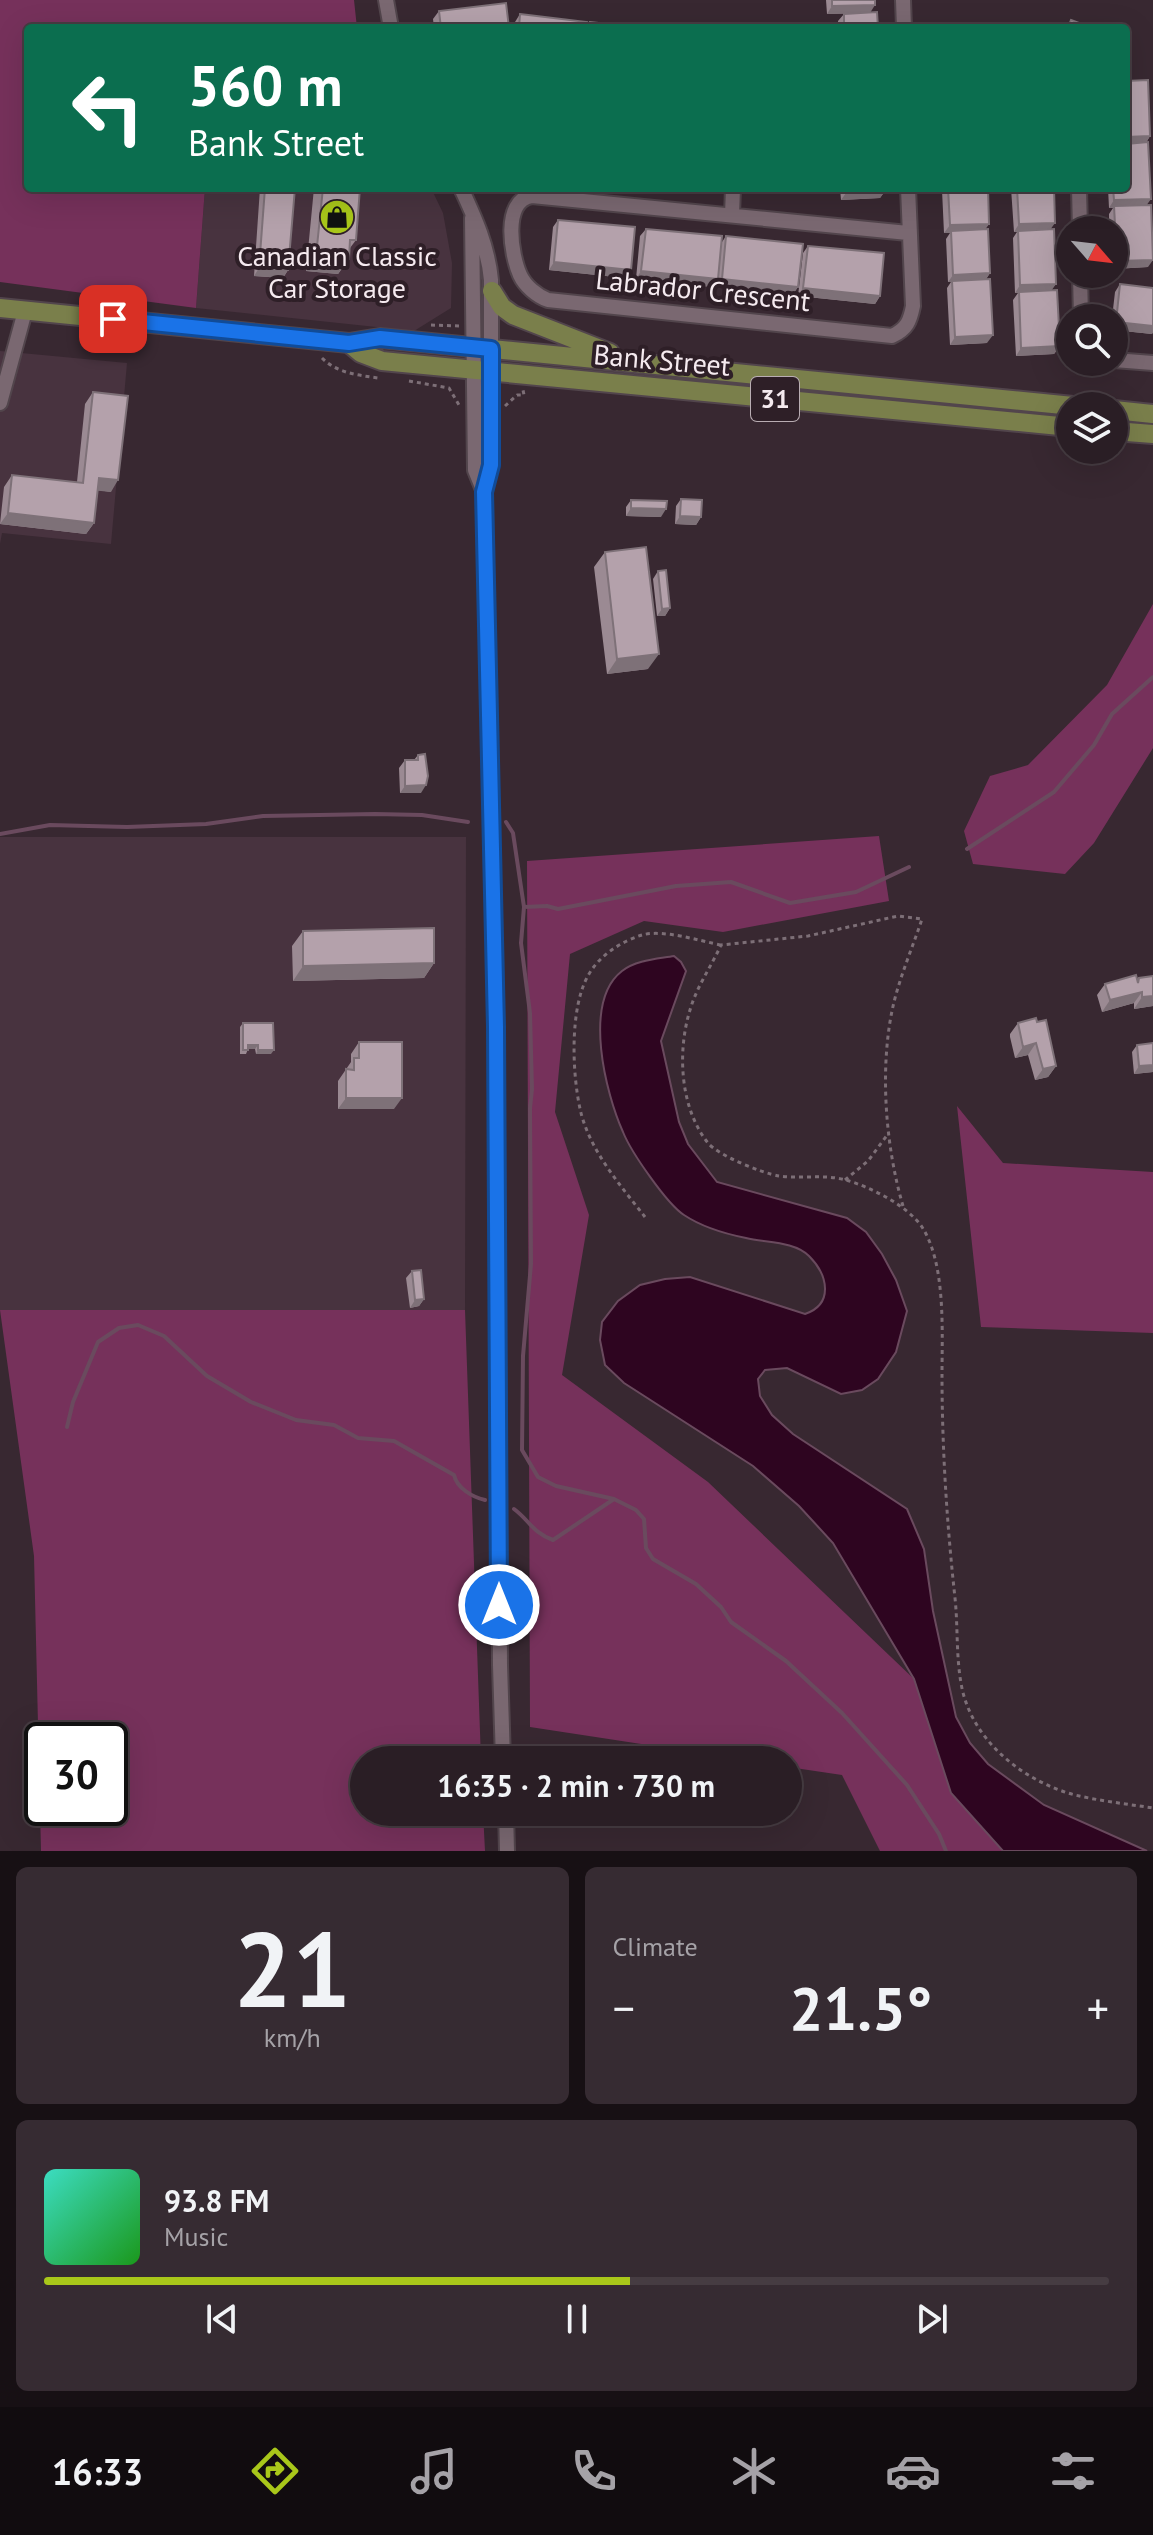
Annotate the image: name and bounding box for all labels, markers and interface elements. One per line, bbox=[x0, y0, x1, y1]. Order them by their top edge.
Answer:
text: 560 m bbox=[188, 49, 343, 121]
icon: left bbox=[56, 56, 160, 160]
text: Bank Street bbox=[188, 119, 364, 166]
shop icon: Canadian Classic Car Storage bbox=[318, 198, 356, 236]
north arrow bbox=[1056, 216, 1128, 288]
map controls bbox=[1056, 216, 1128, 464]
place label: Canadian Classic Car Storage bbox=[237, 237, 437, 306]
street label: Labrador Crescent bbox=[594, 260, 813, 319]
pin bbox=[79, 285, 147, 353]
icon: arrive bbox=[91, 297, 135, 341]
button: search bbox=[1056, 304, 1128, 376]
street label: Bank Street bbox=[592, 335, 732, 384]
road number: 31 bbox=[751, 377, 799, 421]
button: layers bbox=[1056, 392, 1128, 464]
position arrow bbox=[457, 1563, 541, 1647]
speed limit sign: 30 bbox=[24, 1722, 128, 1826]
text: 16:35 · 2 min · 730 m bbox=[437, 1766, 715, 1805]
text: 21 bbox=[233, 1901, 351, 2036]
text: Climate bbox=[613, 1930, 698, 1963]
text: 21.5° bbox=[789, 1969, 932, 2047]
text: − bbox=[613, 1979, 635, 2036]
text: + bbox=[1087, 1979, 1109, 2036]
text: km/h bbox=[264, 2021, 321, 2054]
text: 93.8 FM bbox=[164, 2181, 269, 2220]
text: Music bbox=[164, 2220, 228, 2253]
icon: previous bbox=[200, 2297, 244, 2341]
icon: pause bbox=[555, 2297, 599, 2341]
icon: next bbox=[910, 2297, 954, 2341]
icon: directions bbox=[247, 2443, 303, 2499]
icon: music bbox=[406, 2443, 462, 2499]
icon: phone bbox=[566, 2443, 622, 2499]
icon: climate bbox=[726, 2443, 782, 2499]
icon: car bbox=[885, 2443, 941, 2499]
icon: filters bbox=[1045, 2443, 1101, 2499]
text: 16:33 bbox=[52, 2448, 143, 2495]

